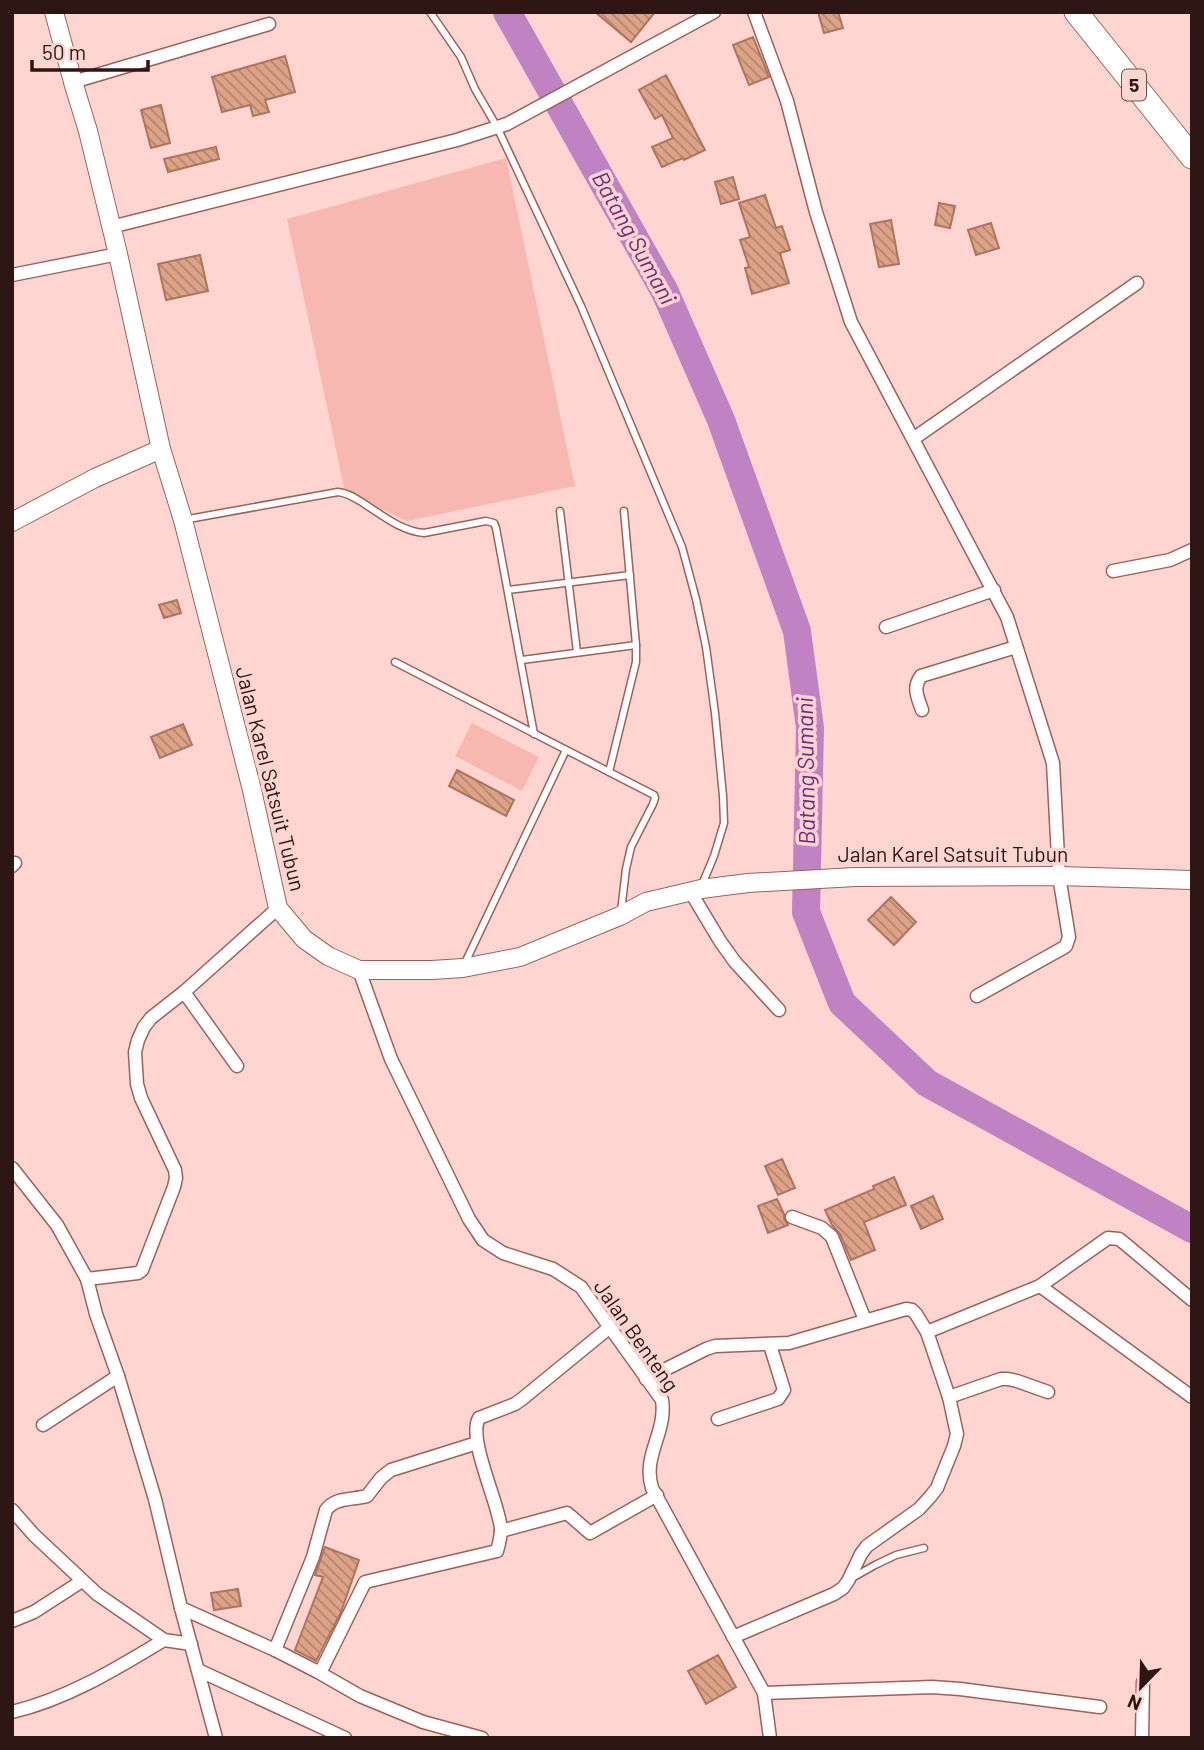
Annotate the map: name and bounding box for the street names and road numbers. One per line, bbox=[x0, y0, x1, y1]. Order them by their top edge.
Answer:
road number: 5 bbox=[1122, 69, 1146, 100]
street label: Jalan Karel Satsuit Tubun bbox=[231, 664, 311, 894]
street label: Jalan Karel Satsuit Tubun bbox=[838, 841, 1068, 866]
street label: Jalan Benteng bbox=[590, 1274, 685, 1396]

